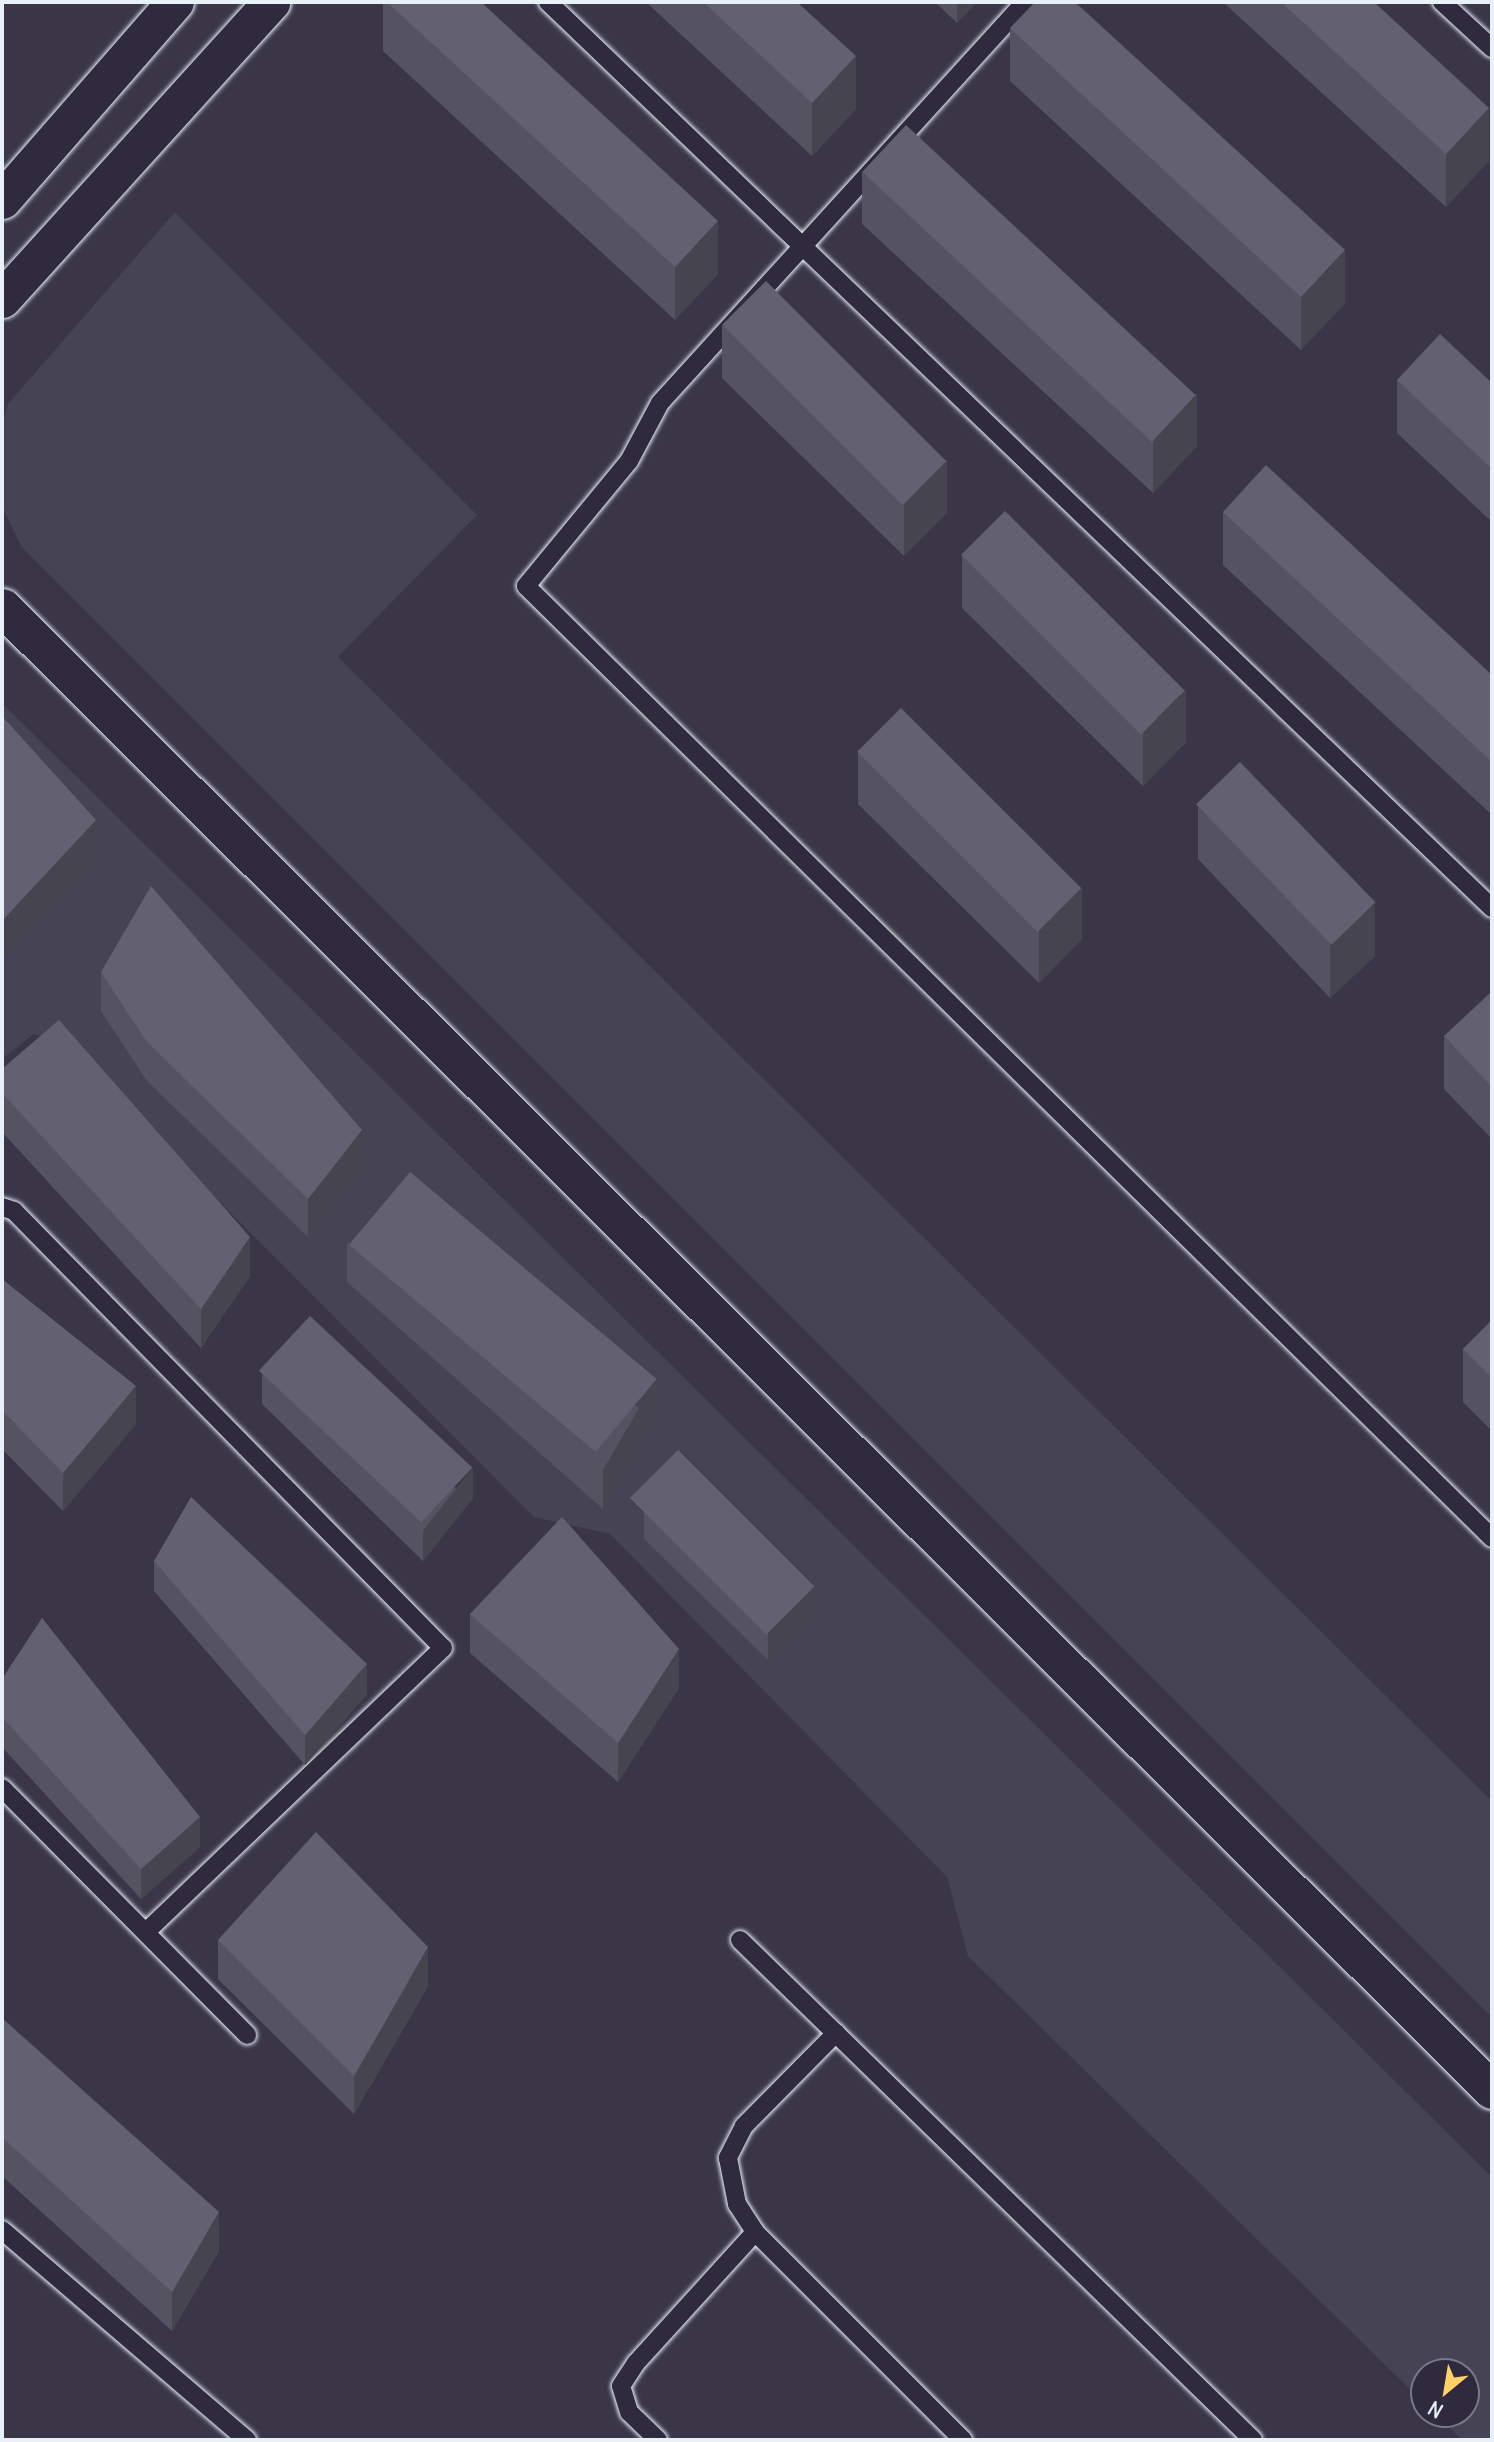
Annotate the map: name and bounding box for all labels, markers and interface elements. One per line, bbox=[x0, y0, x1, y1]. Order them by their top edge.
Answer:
north arrow bbox=[1410, 2358, 1480, 2428]
text: N bbox=[1424, 2396, 1447, 2423]

